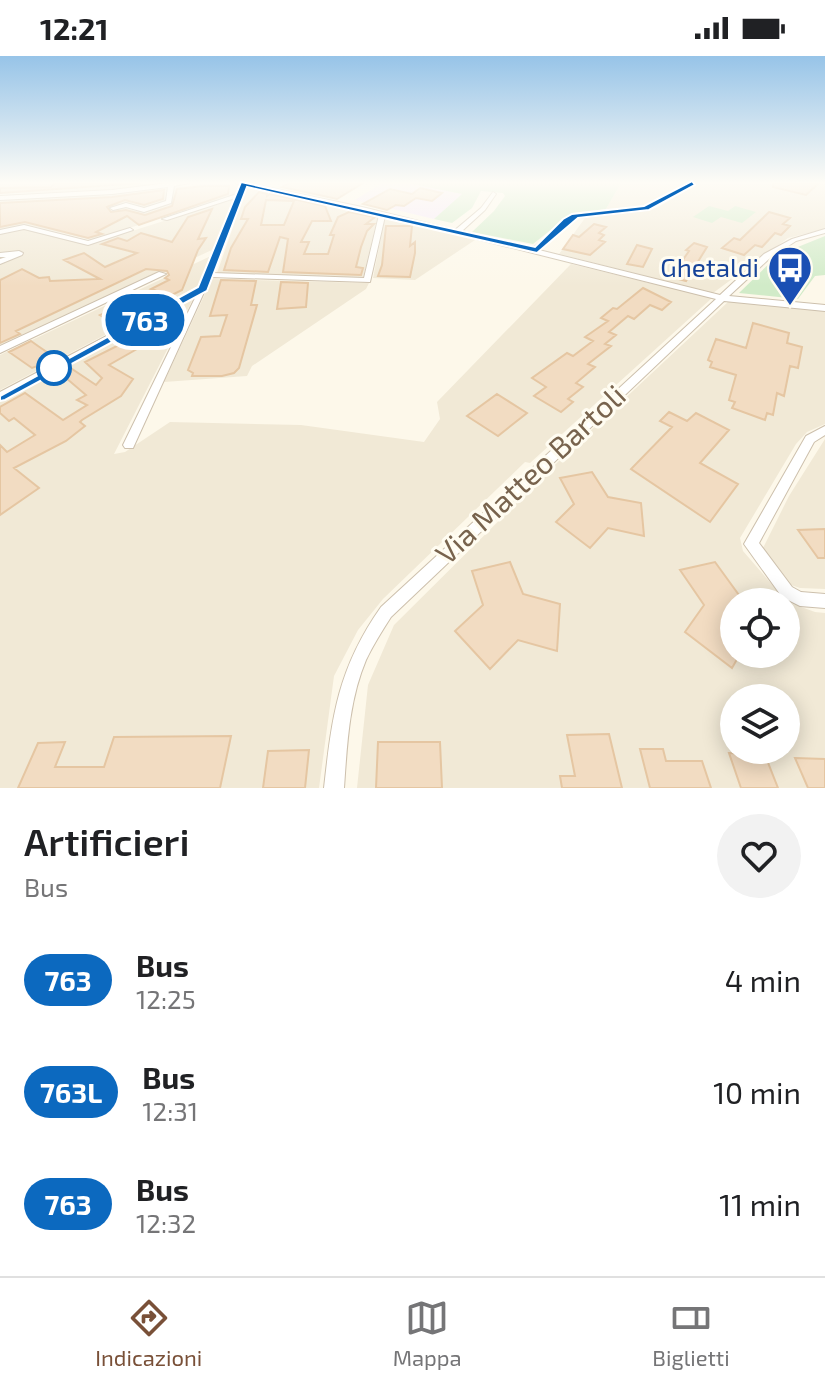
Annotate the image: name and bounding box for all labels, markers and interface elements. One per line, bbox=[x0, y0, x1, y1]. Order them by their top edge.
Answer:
text: 12:21 bbox=[40, 10, 109, 46]
bus stop icon: Ghetaldi bbox=[766, 244, 814, 307]
place label: Ghetaldi bbox=[660, 251, 759, 282]
line badge: 763 bbox=[99, 294, 191, 346]
text: 763 bbox=[121, 303, 169, 337]
unlabelled marker bbox=[37, 351, 71, 385]
street label: Via Matteo Bartoli bbox=[427, 376, 632, 571]
map controls bbox=[720, 588, 800, 764]
button: locate bbox=[720, 588, 800, 668]
button: layers bbox=[720, 684, 800, 764]
button: heart bbox=[717, 814, 801, 898]
text: Artificieri bbox=[24, 818, 189, 864]
text: Bus bbox=[24, 871, 68, 902]
text: Bus bbox=[136, 947, 189, 983]
text: 4 min bbox=[725, 962, 801, 998]
text: 763 bbox=[44, 963, 92, 997]
text: 12:25 bbox=[136, 983, 196, 1014]
text: Bus bbox=[142, 1059, 195, 1095]
text: 10 min bbox=[713, 1074, 801, 1110]
text: 763L bbox=[40, 1075, 102, 1109]
text: 12:31 bbox=[142, 1095, 198, 1126]
text: Bus bbox=[136, 1171, 189, 1207]
text: 11 min bbox=[719, 1186, 801, 1222]
text: 763 bbox=[44, 1187, 92, 1221]
text: 12:32 bbox=[136, 1207, 196, 1238]
tab: Indicazioni bbox=[95, 1296, 202, 1370]
tab: Mappa bbox=[393, 1296, 462, 1370]
tab: Biglietti bbox=[652, 1296, 730, 1370]

